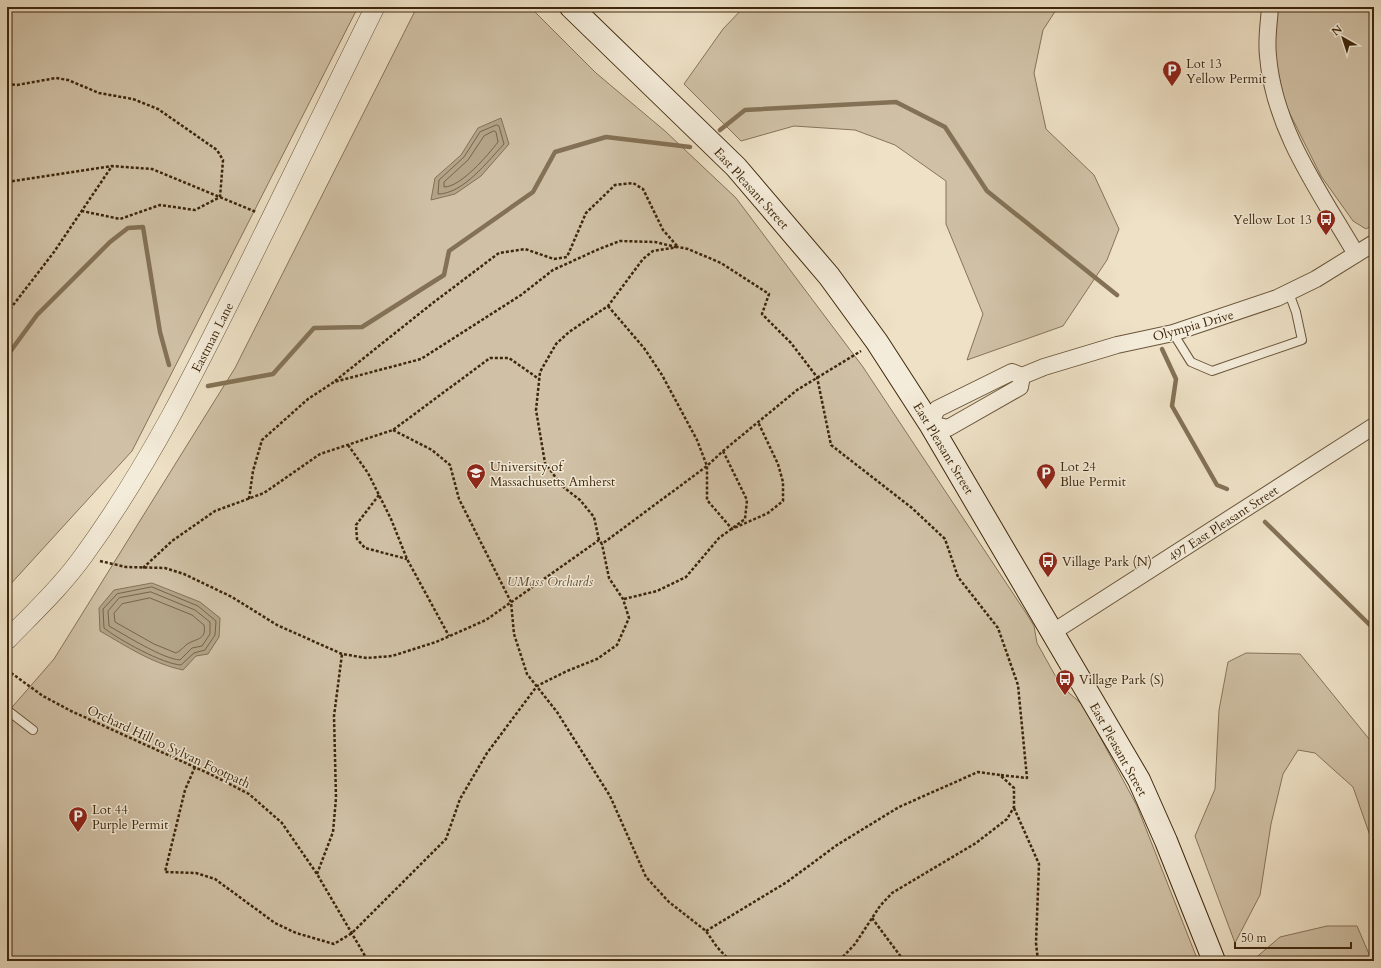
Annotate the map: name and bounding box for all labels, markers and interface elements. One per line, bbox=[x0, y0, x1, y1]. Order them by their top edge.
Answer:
north arrow bbox=[1323, 18, 1363, 58]
text: N bbox=[1329, 21, 1346, 39]
place label: Lot 13 Yellow Permit bbox=[1186, 55, 1266, 88]
parking icon: Lot 13 Yellow Permit bbox=[1161, 59, 1183, 87]
street label: East Pleasant Street bbox=[710, 144, 793, 233]
bus stop icon: Yellow Lot 13 bbox=[1315, 208, 1337, 236]
place label: Yellow Lot 13 bbox=[1233, 211, 1312, 229]
street label: Eastman Lane bbox=[188, 299, 238, 376]
street label: Olympia Drive bbox=[1151, 306, 1236, 346]
street label: East Pleasant Street bbox=[909, 399, 978, 498]
place label: University of Massachusetts Amherst bbox=[490, 458, 615, 491]
place label: Lot 24 Blue Permit bbox=[1060, 458, 1126, 491]
school or university icon: University of Massachusetts Amherst bbox=[465, 462, 487, 490]
parking icon: Lot 24 Blue Permit bbox=[1035, 462, 1057, 490]
street label: 497 East Pleasant Street bbox=[1165, 481, 1282, 566]
bus stop icon: Village Park (N) bbox=[1037, 550, 1059, 578]
place label: Village Park (N) bbox=[1062, 553, 1152, 571]
park label: UMass Orchards bbox=[507, 573, 594, 591]
bus stop icon: Village Park (S) bbox=[1054, 668, 1076, 696]
place label: Village Park (S) bbox=[1079, 671, 1164, 689]
street label: East Pleasant Street bbox=[1085, 699, 1151, 799]
street label: Orchard Hill to Sylvan Footpath bbox=[84, 701, 253, 793]
place label: Lot 44 Purple Permit bbox=[92, 801, 168, 834]
parking icon: Lot 44 Purple Permit bbox=[67, 805, 89, 833]
scale bar bbox=[1235, 924, 1351, 950]
text: 50 m bbox=[1241, 930, 1268, 946]

